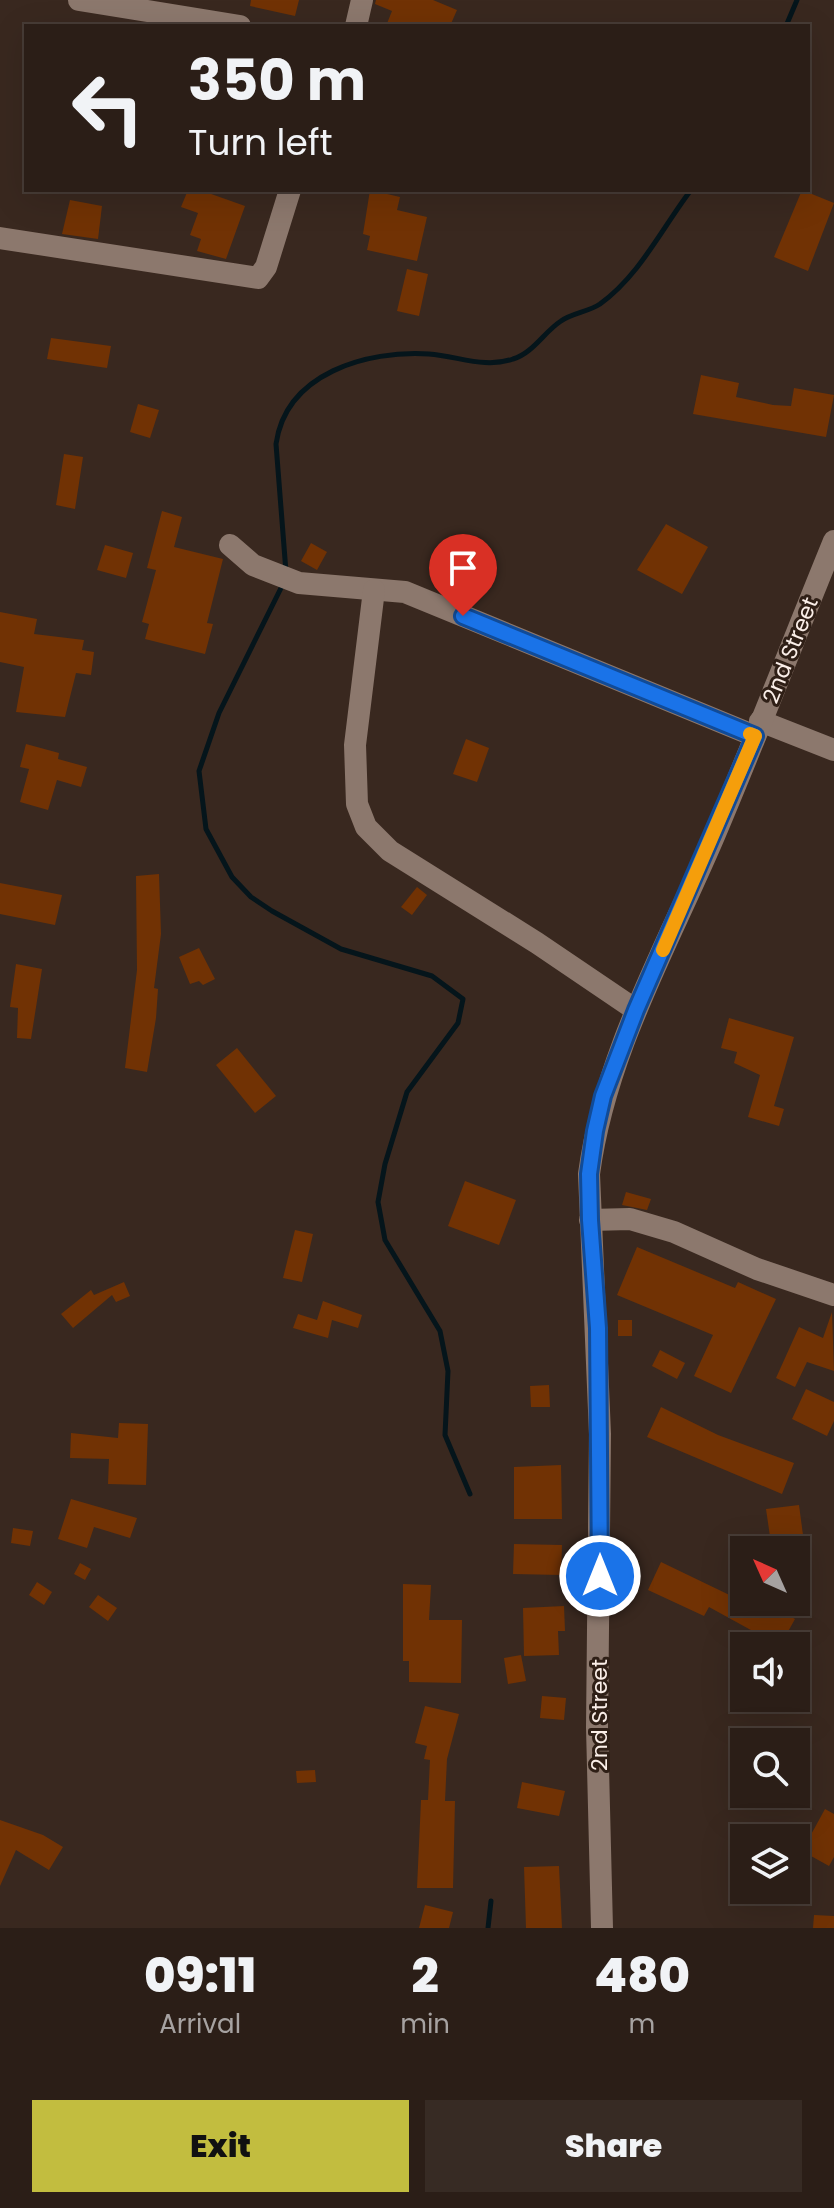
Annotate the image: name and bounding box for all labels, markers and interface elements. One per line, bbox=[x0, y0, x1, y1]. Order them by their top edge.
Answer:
text: 350 m bbox=[188, 41, 366, 120]
icon: left bbox=[56, 56, 160, 160]
text: Turn left bbox=[188, 117, 333, 168]
pin bbox=[429, 534, 497, 616]
icon: arrive bbox=[441, 546, 485, 590]
street label: 2nd Street bbox=[755, 593, 826, 708]
position arrow bbox=[558, 1534, 642, 1618]
north arrow bbox=[730, 1536, 810, 1616]
map controls bbox=[730, 1536, 810, 1904]
button: sound bbox=[730, 1632, 810, 1712]
street label: 2nd Street bbox=[584, 1659, 615, 1771]
button: search bbox=[730, 1728, 810, 1808]
button: layers bbox=[730, 1824, 810, 1904]
text: 09:11 bbox=[144, 1942, 256, 2009]
text: 2 bbox=[411, 1942, 439, 2009]
text: 480 bbox=[594, 1942, 690, 2009]
text: Arrival bbox=[159, 2006, 241, 2042]
text: min bbox=[400, 2006, 450, 2042]
text: m bbox=[629, 2006, 655, 2042]
button: Exit bbox=[32, 2100, 409, 2192]
button: Share bbox=[425, 2100, 802, 2192]

